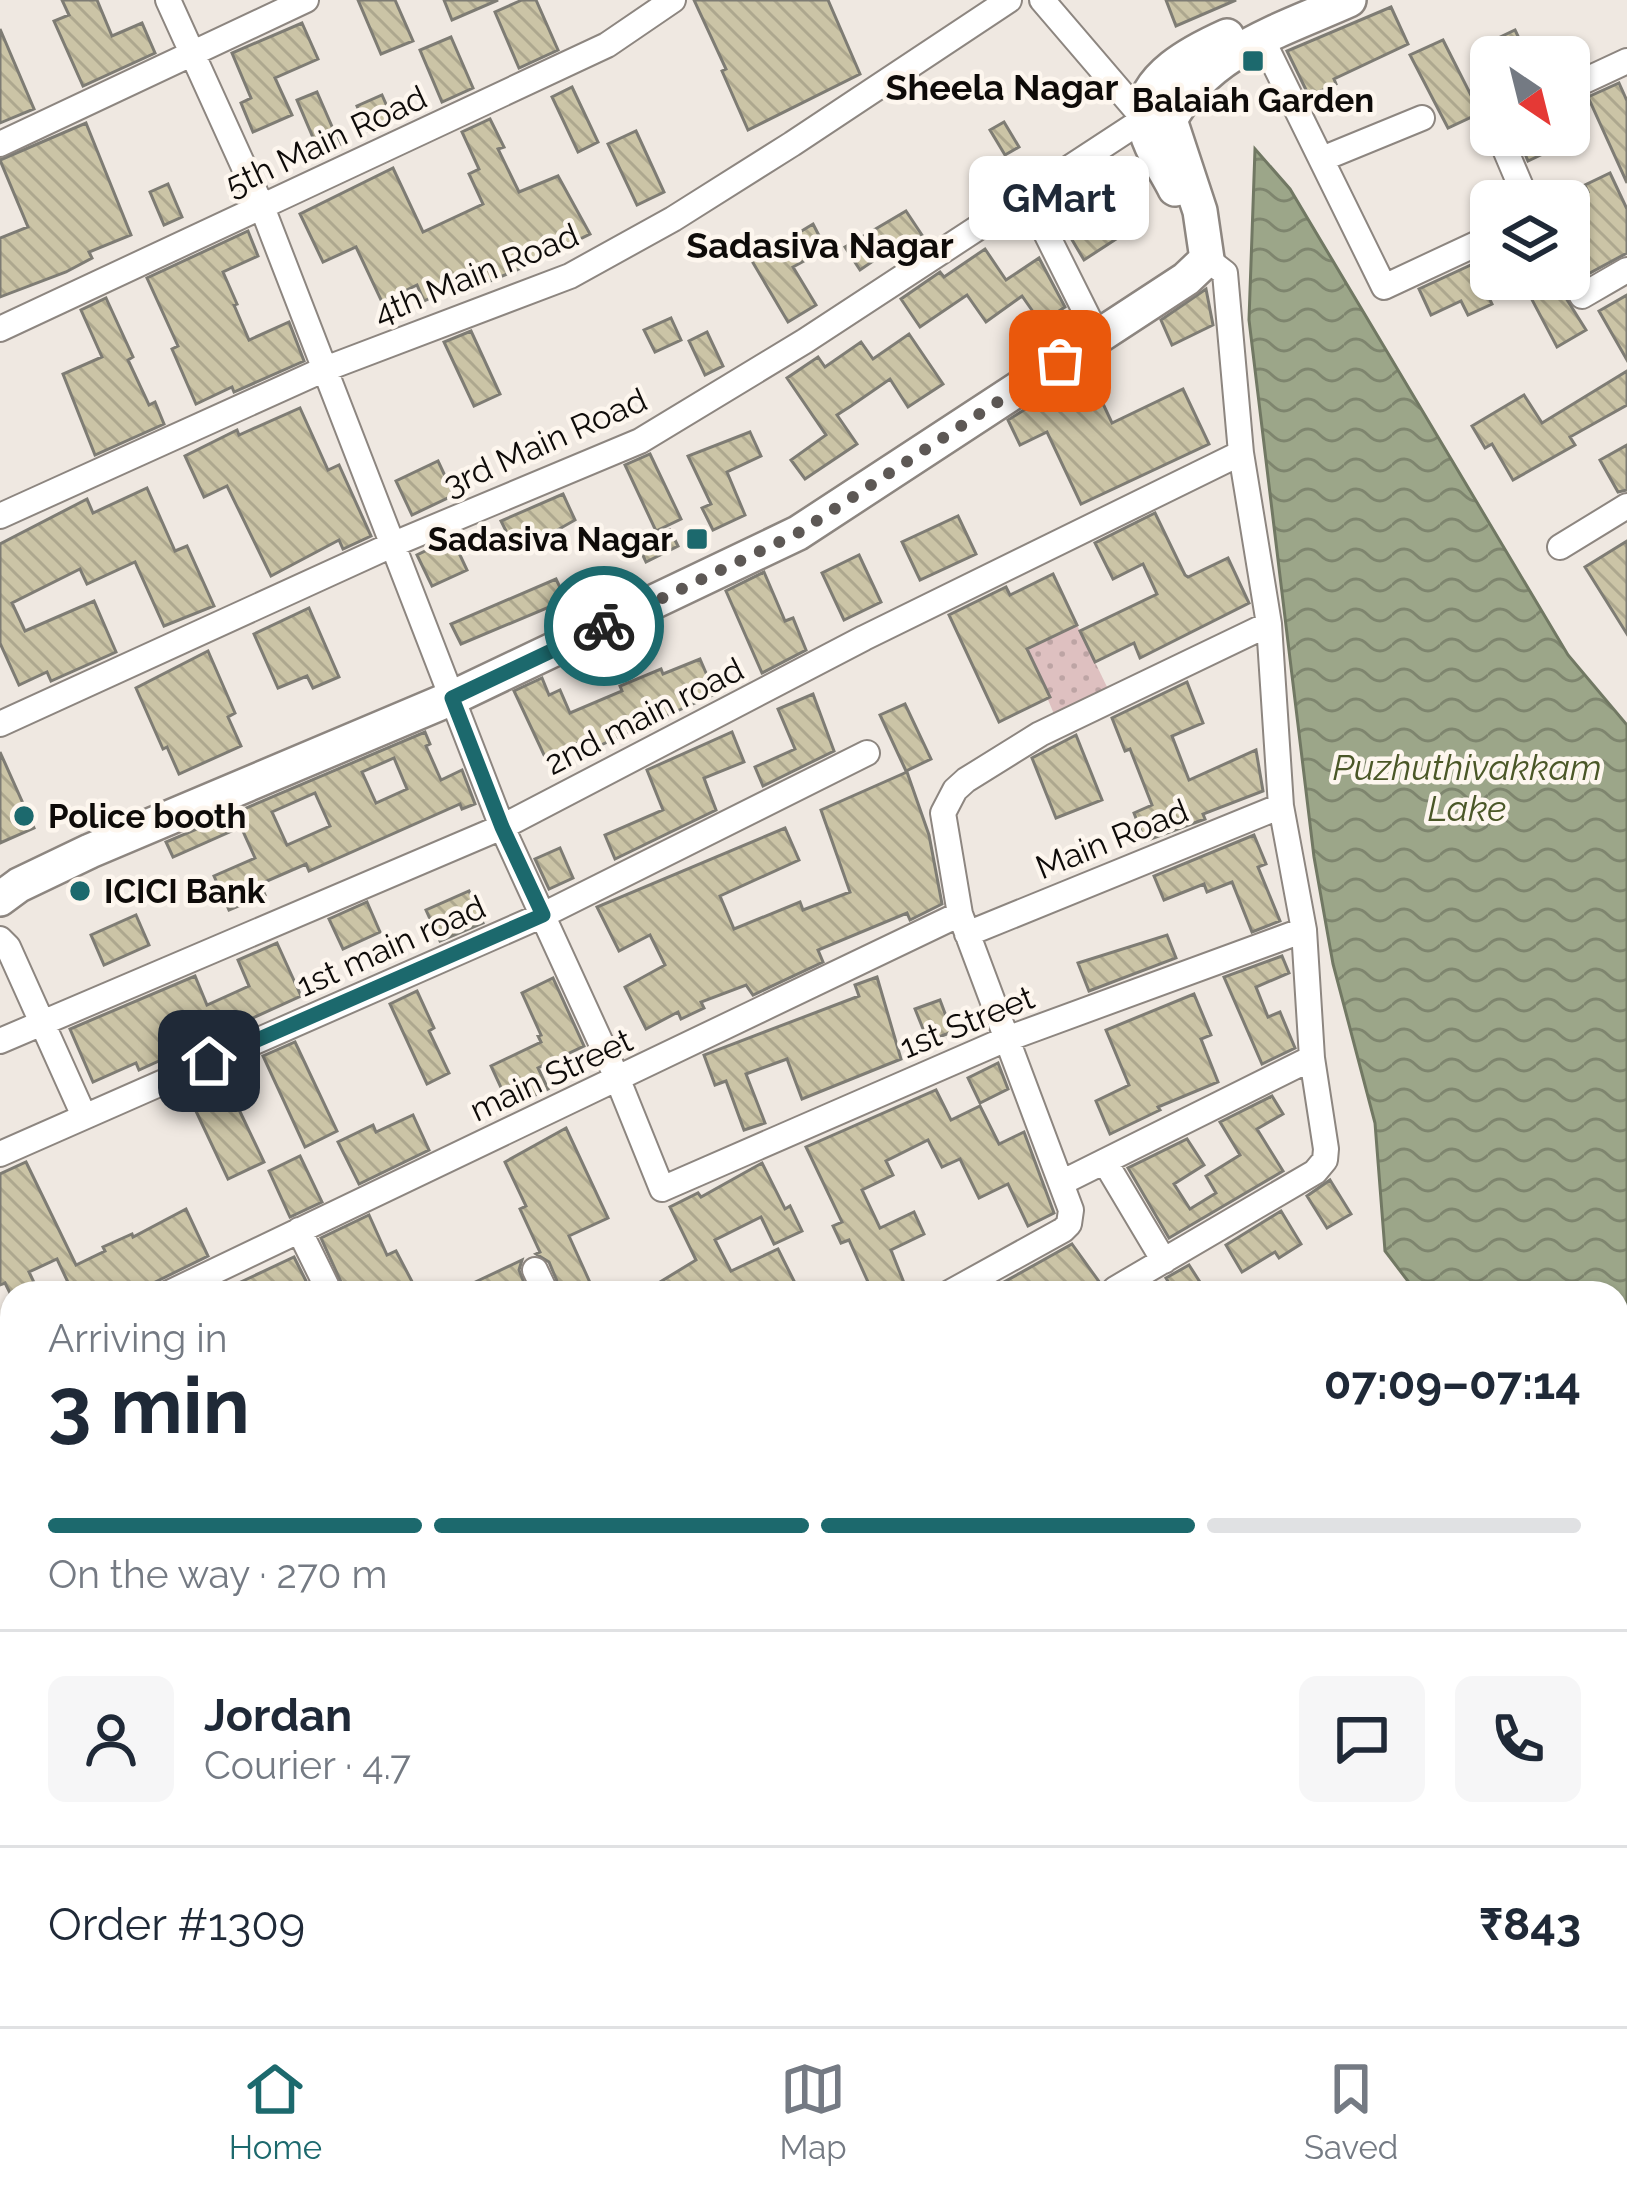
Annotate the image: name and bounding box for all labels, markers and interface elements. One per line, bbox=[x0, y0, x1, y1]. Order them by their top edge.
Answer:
north arrow bbox=[1470, 36, 1590, 156]
map controls bbox=[1470, 36, 1590, 300]
marker: Balaiah Garden bbox=[1240, 48, 1266, 74]
district label: Sheela Nagar bbox=[886, 66, 1119, 108]
street label: 5th Main Road bbox=[219, 77, 433, 205]
place label: Balaiah Garden bbox=[1132, 81, 1374, 120]
callout: GMart bbox=[970, 157, 1150, 241]
text: GMart bbox=[1002, 175, 1116, 221]
button: layers bbox=[1470, 180, 1590, 300]
street label: 4th Main Road bbox=[368, 215, 584, 333]
district label: Sadasiva Nagar bbox=[686, 224, 954, 266]
pin bbox=[1009, 310, 1111, 412]
icon: bag bbox=[1027, 328, 1093, 394]
street label: 3rd Main Road bbox=[437, 380, 653, 504]
place label: Sadasiva Nagar bbox=[428, 520, 673, 559]
marker: Sadasiva Nagar bbox=[684, 526, 710, 552]
courier bbox=[544, 566, 664, 686]
icon: bike bbox=[571, 593, 637, 659]
street label: 2nd main road bbox=[538, 649, 750, 783]
water label: Puzhuthivakkam Lake bbox=[1332, 746, 1602, 829]
street label: Main Road bbox=[1030, 791, 1194, 887]
place label: Police booth bbox=[48, 797, 246, 836]
marker: Police booth bbox=[11, 803, 37, 829]
place label: ICICI Bank bbox=[104, 872, 266, 911]
marker: ICICI Bank bbox=[67, 878, 93, 904]
street label: 1st main road bbox=[291, 887, 491, 1005]
street label: 1st Street bbox=[894, 978, 1040, 1066]
pin bbox=[158, 1010, 260, 1112]
street label: main Street bbox=[464, 1020, 638, 1130]
icon: home bbox=[176, 1028, 242, 1094]
text: Arriving in bbox=[48, 1315, 228, 1361]
text: 07:09–07:14 bbox=[1324, 1357, 1581, 1410]
text: 3 min bbox=[48, 1360, 250, 1451]
text: On the way · 270 m bbox=[48, 1551, 387, 1597]
button: person bbox=[48, 1676, 174, 1802]
button: chat bbox=[1299, 1676, 1425, 1802]
button: phone bbox=[1455, 1676, 1581, 1802]
text: Jordan bbox=[204, 1689, 352, 1742]
text: Courier · 4.7 bbox=[204, 1742, 411, 1788]
text: Order #1309 bbox=[48, 1898, 305, 1951]
text: ₹843 bbox=[1479, 1898, 1581, 1951]
tab: Home bbox=[229, 2056, 322, 2167]
tab: Map bbox=[779, 2056, 847, 2167]
tab: Saved bbox=[1304, 2056, 1398, 2167]

